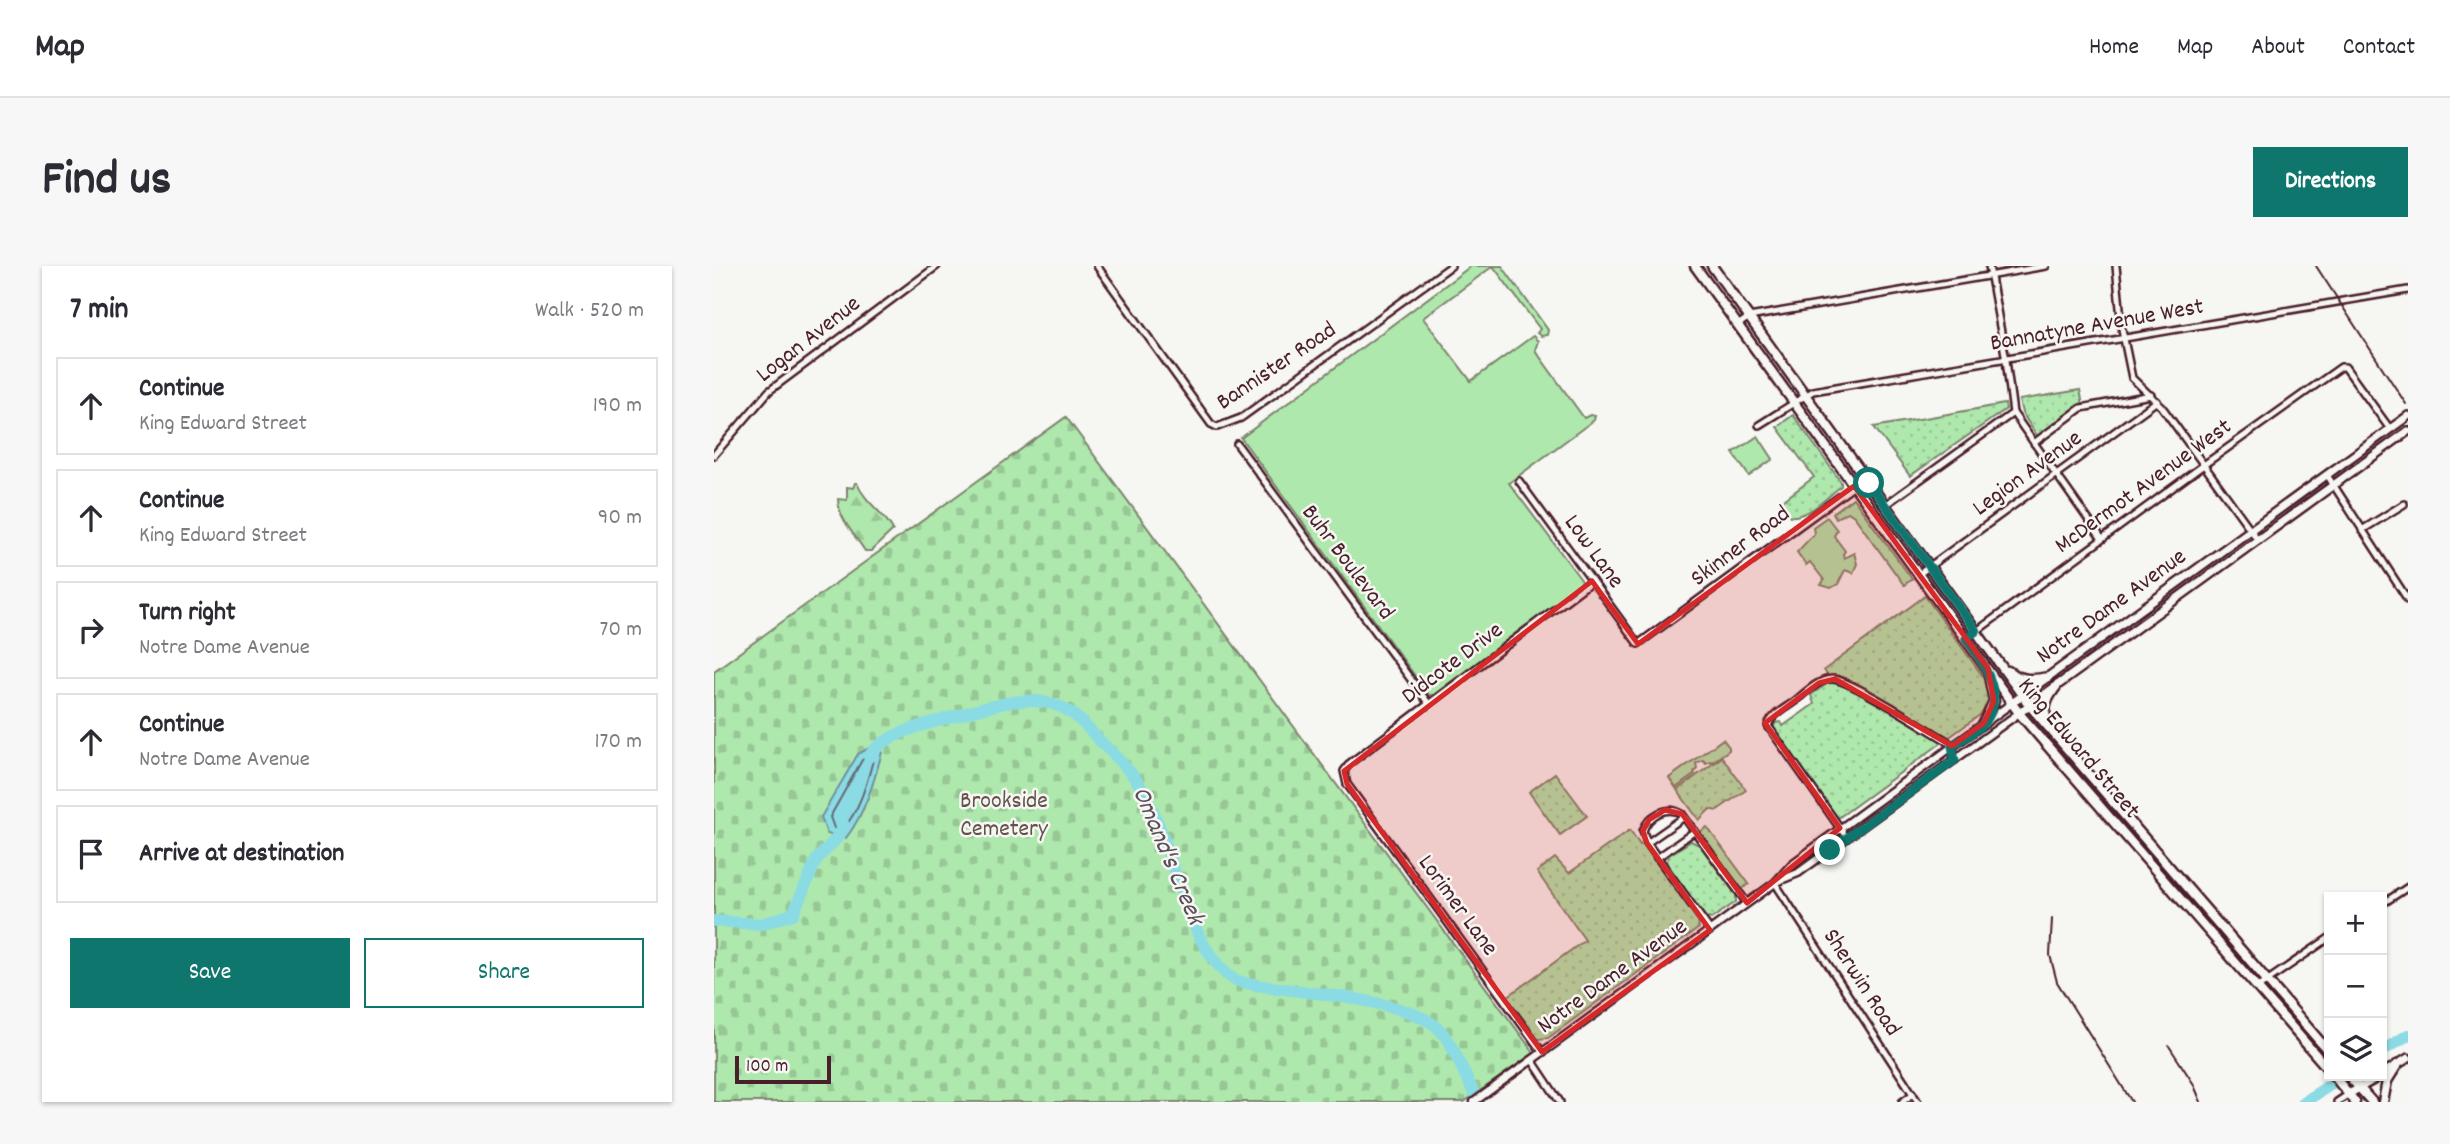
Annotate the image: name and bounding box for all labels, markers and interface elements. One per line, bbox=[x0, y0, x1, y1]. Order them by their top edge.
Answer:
text: Map bbox=[35, 25, 85, 72]
text: Home bbox=[2089, 31, 2139, 65]
text: Map bbox=[2177, 31, 2213, 65]
text: About bbox=[2251, 31, 2305, 65]
text: Contact bbox=[2343, 31, 2415, 65]
text: Find us bbox=[42, 147, 171, 217]
button: Directions bbox=[2253, 147, 2408, 217]
street label: Logan Avenue bbox=[749, 288, 869, 392]
text: 7 min bbox=[70, 290, 128, 333]
street label: Bannatyne Avenue West bbox=[1988, 290, 2207, 362]
text: Walk · 520 m bbox=[535, 295, 644, 328]
street label: Bannister Road bbox=[1210, 314, 1344, 420]
text: Continue bbox=[139, 371, 224, 408]
icon: ahead bbox=[72, 387, 110, 425]
text: 190 m bbox=[593, 390, 642, 423]
text: King Edward Street bbox=[139, 408, 307, 441]
street label: McDermot Avenue West bbox=[2048, 411, 2240, 563]
street label: Legion Avenue bbox=[1966, 423, 2090, 525]
route start bbox=[1853, 467, 1884, 498]
text: Continue bbox=[139, 483, 224, 520]
street label: Buhr Boulevard bbox=[1292, 498, 1402, 628]
street label: Skinner Road bbox=[1684, 498, 1798, 596]
icon: ahead bbox=[72, 499, 110, 537]
text: 90 m bbox=[598, 502, 642, 535]
street label: Low Lane bbox=[1555, 508, 1631, 596]
text: King Edward Street bbox=[139, 520, 307, 553]
street label: Notre Dame Avenue bbox=[2030, 541, 2194, 673]
text: Turn right bbox=[139, 595, 236, 632]
icon: right bbox=[72, 611, 110, 649]
text: 70 m bbox=[600, 614, 642, 647]
street label: Didcote Drive bbox=[1395, 614, 1511, 714]
text: Notre Dame Avenue bbox=[139, 632, 310, 665]
street label: King Edward Street bbox=[2009, 671, 2147, 827]
text: Continue bbox=[139, 707, 224, 744]
icon: ahead bbox=[72, 723, 110, 761]
text: 170 m bbox=[595, 726, 642, 759]
text: Notre Dame Avenue bbox=[139, 744, 310, 777]
water label: Omand's Creek bbox=[1121, 781, 1214, 933]
park label: Brookside Cemetery bbox=[960, 785, 1049, 847]
route end bbox=[1814, 834, 1845, 865]
icon: arrive bbox=[72, 835, 110, 873]
text: Arrive at destination bbox=[139, 836, 344, 873]
street label: Lorimer Lane bbox=[1409, 848, 1505, 964]
map controls bbox=[2324, 892, 2387, 1081]
button: + bbox=[2324, 892, 2387, 955]
street label: Notre Dame Avenue bbox=[1531, 911, 1695, 1043]
street label: Sherwin Road bbox=[1813, 922, 1909, 1044]
button: Save bbox=[70, 938, 350, 1008]
button: Share bbox=[364, 938, 644, 1008]
button: − bbox=[2324, 955, 2387, 1018]
button: layers bbox=[2324, 1018, 2387, 1081]
scale bar bbox=[735, 1053, 831, 1085]
text: 100 m bbox=[746, 1054, 788, 1081]

